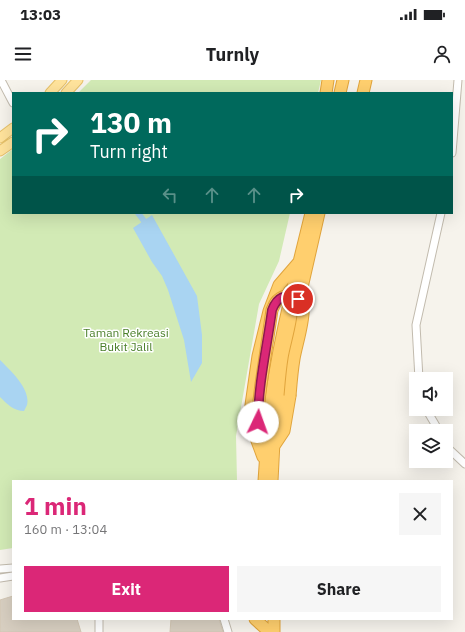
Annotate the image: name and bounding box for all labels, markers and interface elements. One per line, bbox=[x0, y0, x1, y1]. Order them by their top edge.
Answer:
text: 13:03 bbox=[20, 5, 61, 24]
icon: menu bbox=[12, 43, 34, 65]
text: Turnly bbox=[206, 43, 259, 66]
icon: person bbox=[431, 43, 453, 65]
text: 130 m bbox=[90, 104, 172, 141]
icon: right bbox=[24, 108, 76, 160]
text: Turn right bbox=[90, 140, 168, 163]
icon: left bbox=[159, 184, 181, 206]
icon: ahead bbox=[201, 184, 223, 206]
icon: ahead bbox=[243, 184, 265, 206]
icon: right bbox=[285, 184, 307, 206]
pin bbox=[281, 282, 315, 316]
icon: arrive bbox=[287, 288, 309, 310]
park label: Taman Rekreasi Bukit Jalil bbox=[83, 325, 169, 354]
map controls bbox=[409, 372, 453, 468]
button: sound bbox=[409, 372, 453, 416]
position arrow bbox=[237, 401, 279, 443]
button: layers bbox=[409, 424, 453, 468]
text: 1 min bbox=[24, 490, 87, 522]
button: close bbox=[399, 493, 441, 535]
text: 160 m · 13:04 bbox=[24, 521, 107, 538]
button: Exit bbox=[24, 566, 229, 612]
button: Share bbox=[237, 566, 441, 612]

